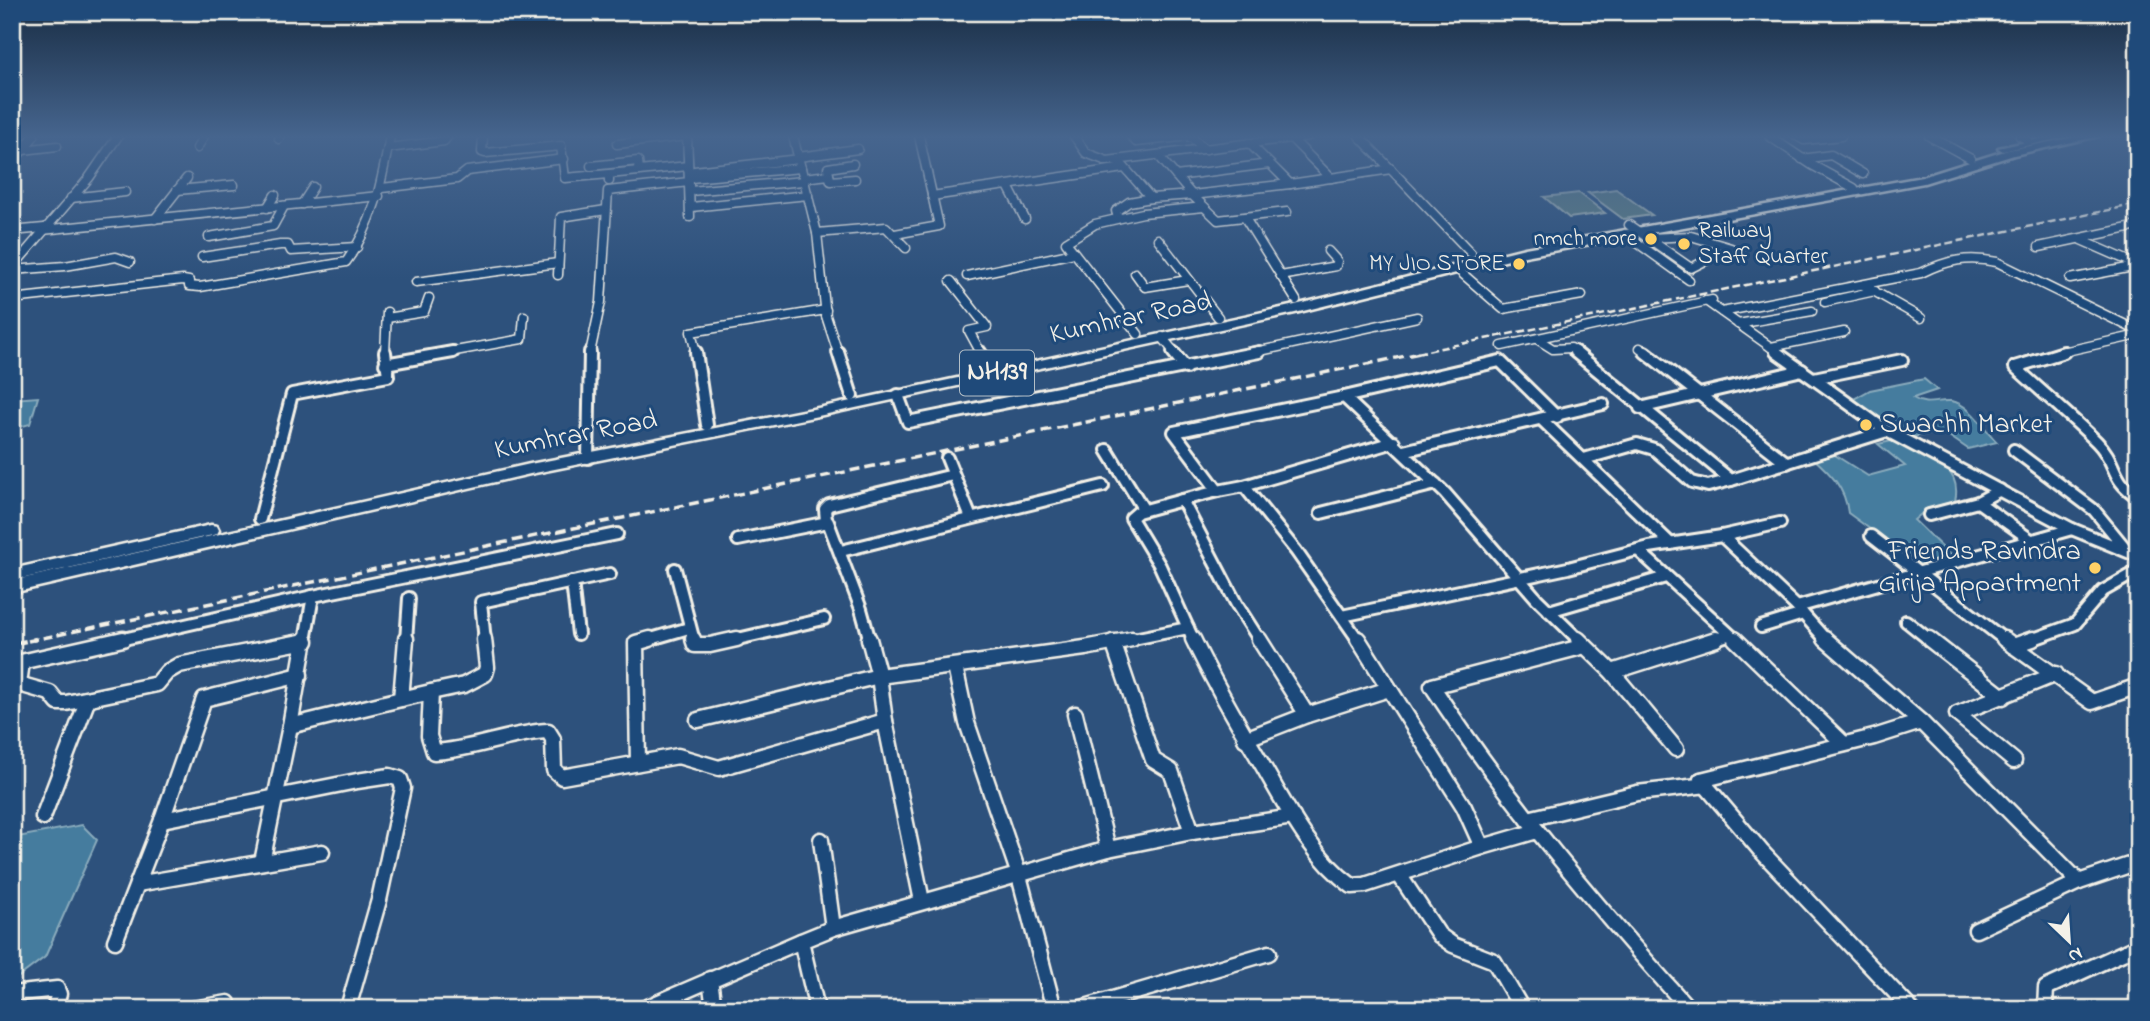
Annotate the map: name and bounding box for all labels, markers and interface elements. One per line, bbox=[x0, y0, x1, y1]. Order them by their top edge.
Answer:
place label: Railway Staff Quarter bbox=[1698, 215, 1829, 274]
place label: nmch more bbox=[1534, 223, 1638, 256]
marker: nmch more bbox=[1643, 231, 1659, 247]
marker: Railway Staff Quarter bbox=[1676, 236, 1692, 252]
place label: MY JIO STORE bbox=[1369, 248, 1505, 281]
marker: MY JIO STORE bbox=[1511, 256, 1527, 272]
street label: Kumhrar Road bbox=[1046, 282, 1216, 356]
road number: NH139 bbox=[960, 350, 1034, 396]
street label: Kumhrar Road bbox=[491, 400, 661, 472]
place label: Swachh Market bbox=[1880, 405, 2053, 446]
marker: Swachh Market bbox=[1858, 417, 1874, 433]
place label: Friends Ravindra Girija Appartment bbox=[1879, 532, 2081, 605]
marker: Friends Ravindra Girija Appartment bbox=[2087, 560, 2103, 576]
north arrow bbox=[2035, 906, 2104, 976]
text: N bbox=[2063, 939, 2087, 969]

